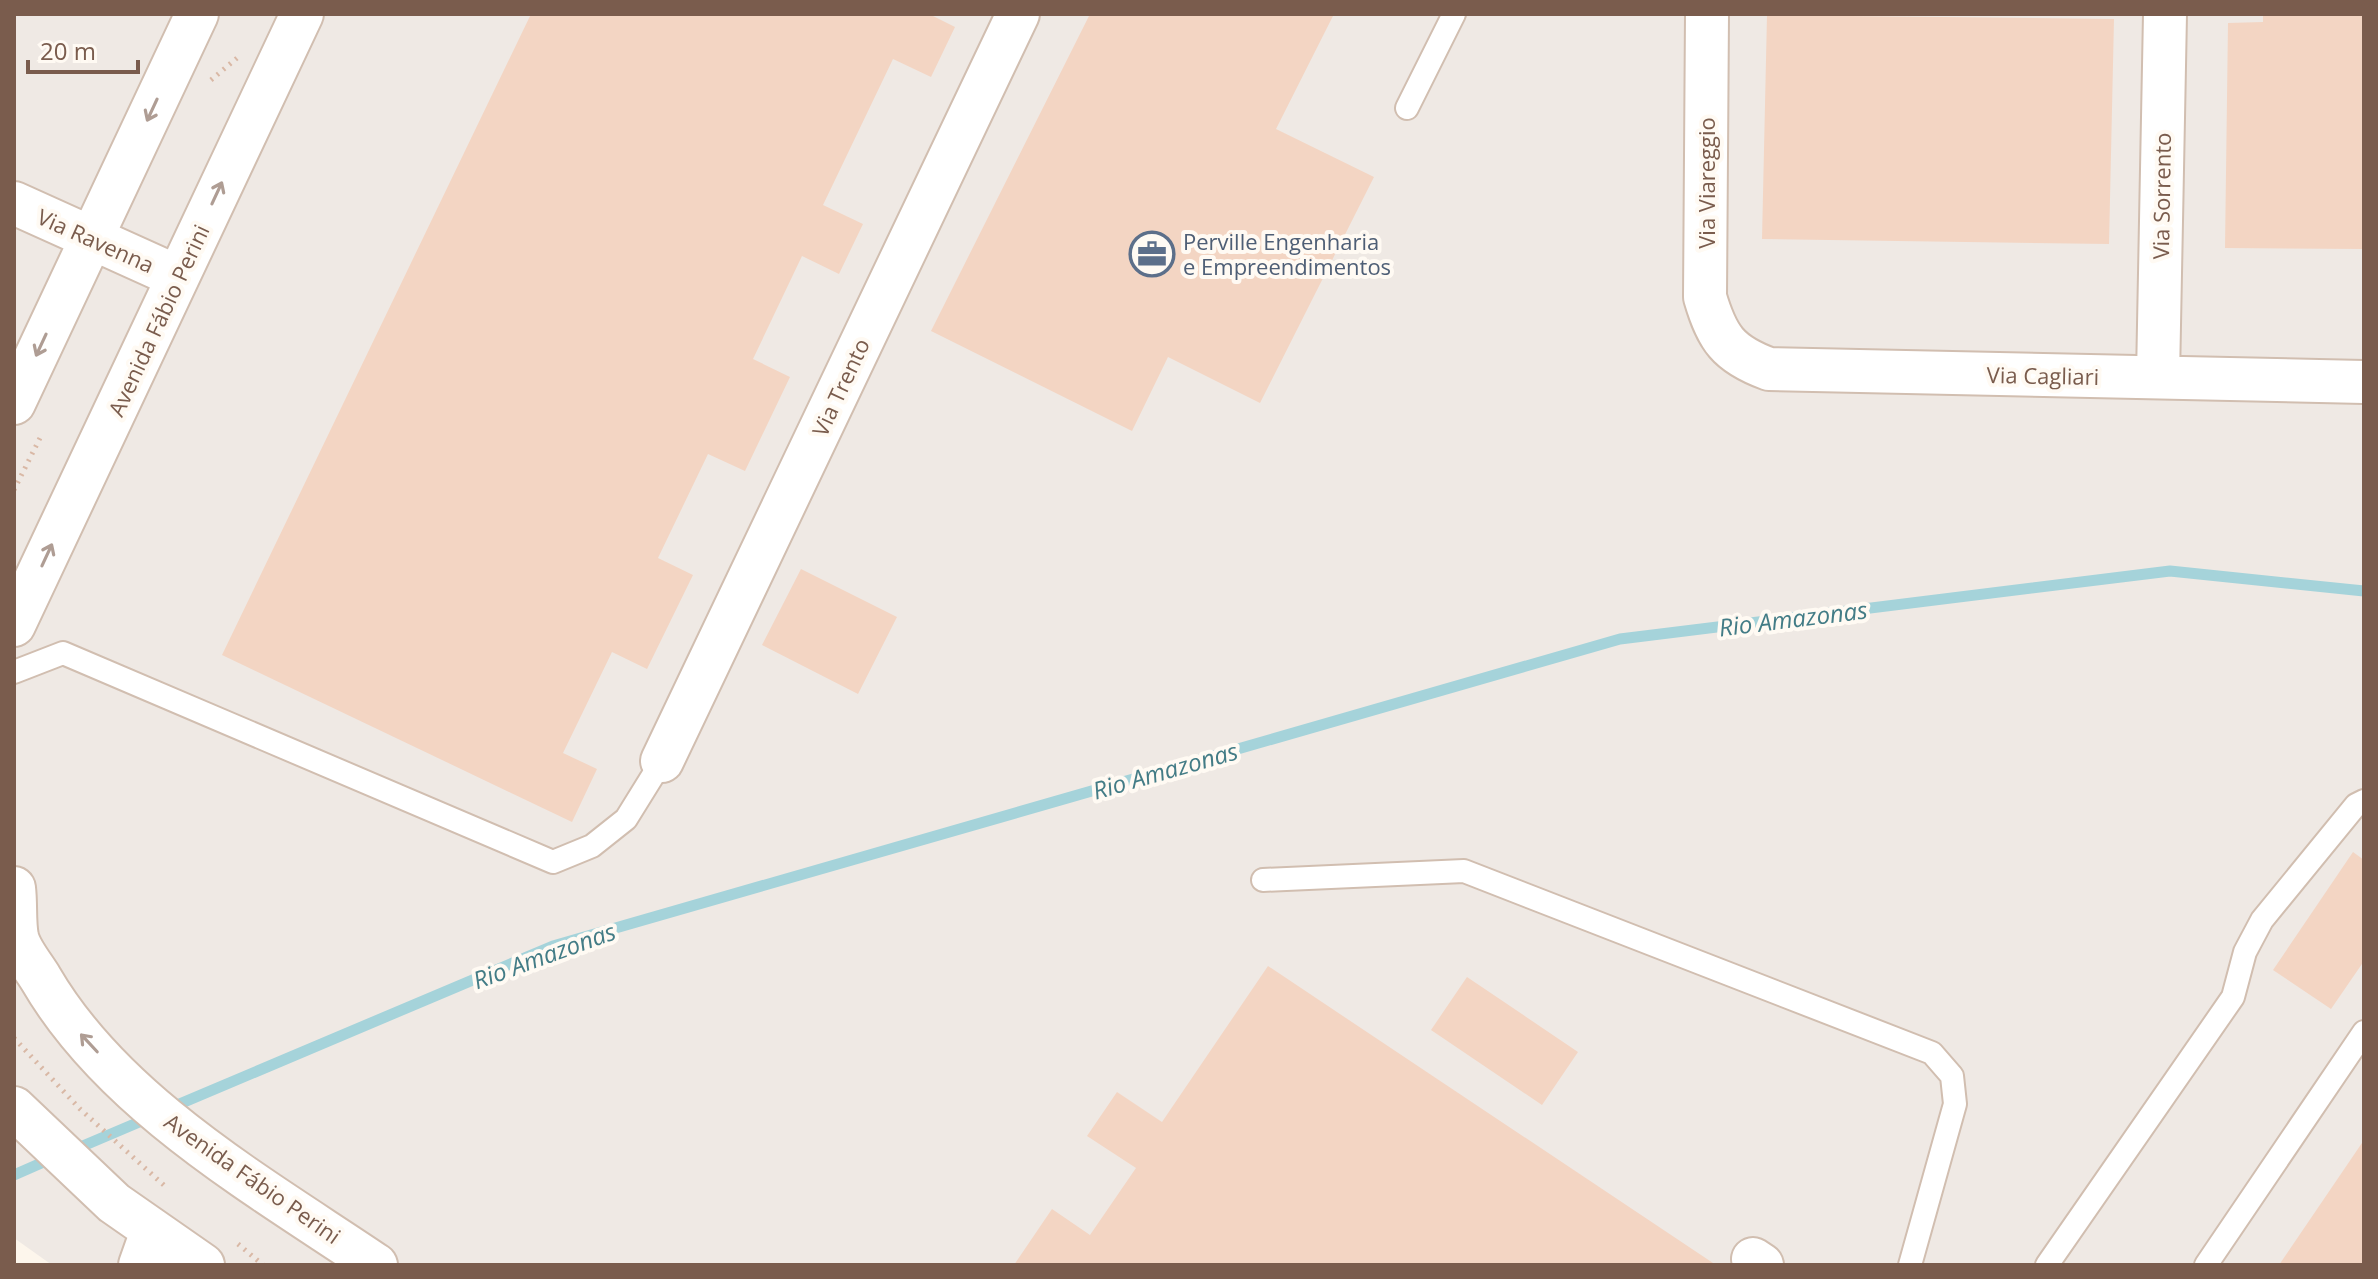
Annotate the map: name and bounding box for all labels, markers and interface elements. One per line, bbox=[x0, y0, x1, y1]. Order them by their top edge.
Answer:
scale bar bbox=[28, 24, 138, 74]
text: 20 m bbox=[40, 34, 96, 67]
one-way arrow bbox=[144, 98, 159, 122]
street label: Via Viareggio bbox=[1691, 117, 1721, 249]
street label: Via Sorrento bbox=[2145, 132, 2177, 260]
one-way arrow bbox=[210, 181, 225, 205]
street label: Via Ravenna bbox=[33, 201, 159, 279]
street label: Avenida Fábio Perini bbox=[100, 219, 216, 421]
place label: Perville Engenharia e Empreendimentos bbox=[1183, 226, 1391, 281]
office icon: Perville Engenharia e Empreendimentos bbox=[1128, 230, 1176, 278]
one-way arrow bbox=[33, 333, 48, 357]
street label: Via Trento bbox=[804, 333, 876, 441]
street label: Via Cagliari bbox=[1986, 359, 2100, 391]
one-way arrow bbox=[40, 543, 55, 567]
water label: Rio Amazonas bbox=[1717, 593, 1869, 643]
water label: Rio Amazonas bbox=[1089, 734, 1241, 806]
water label: Rio Amazonas bbox=[468, 914, 620, 996]
one-way arrow bbox=[81, 1034, 99, 1054]
street label: Avenida Fábio Perini bbox=[159, 1106, 347, 1250]

